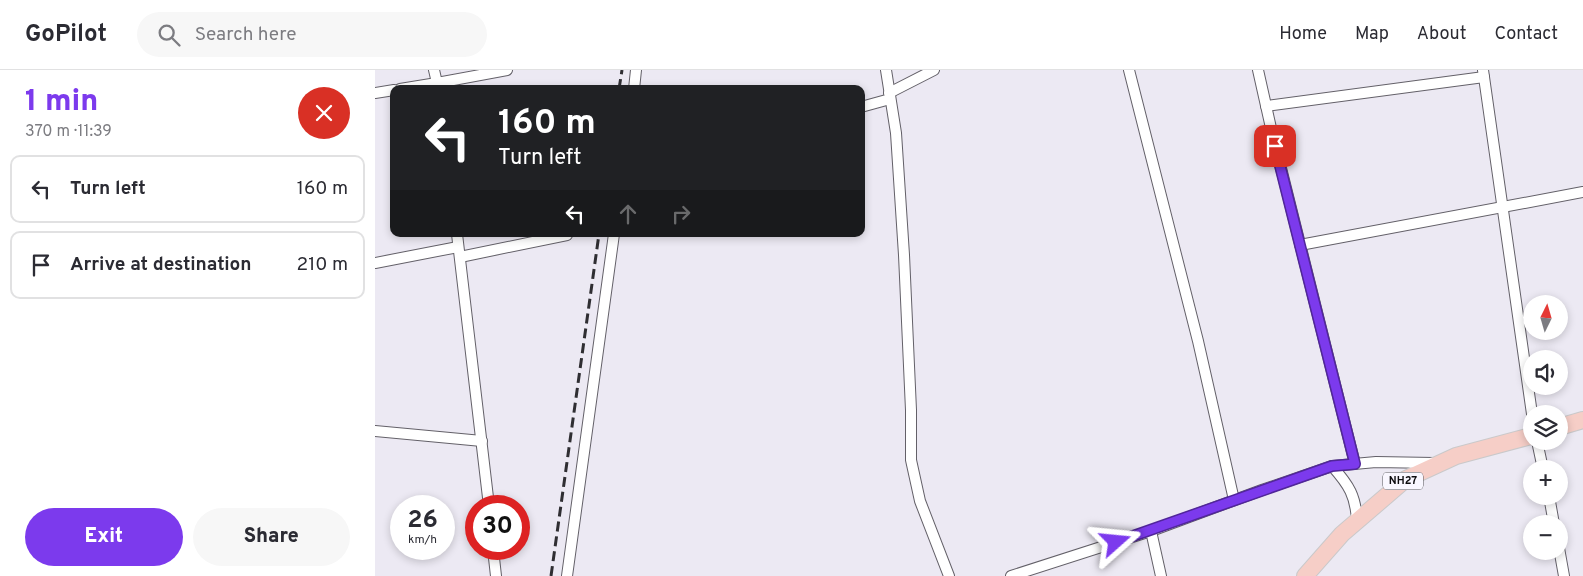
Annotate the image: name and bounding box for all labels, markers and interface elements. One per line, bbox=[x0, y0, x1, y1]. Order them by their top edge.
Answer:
search box bbox=[137, 12, 487, 57]
text: GoPilot bbox=[25, 20, 107, 50]
icon: search bbox=[155, 21, 183, 49]
text: Search here bbox=[195, 23, 296, 47]
text: Home bbox=[1279, 23, 1327, 46]
text: Map bbox=[1355, 23, 1389, 46]
text: About bbox=[1417, 23, 1466, 46]
text: Contact bbox=[1494, 23, 1558, 46]
text: 1 min bbox=[25, 84, 98, 121]
button: close bbox=[298, 87, 350, 139]
text: 160 m bbox=[498, 102, 596, 146]
icon: left bbox=[415, 105, 480, 170]
text: 370 m · 11:39 bbox=[25, 122, 112, 142]
pin bbox=[1254, 125, 1296, 167]
icon: arrive bbox=[1261, 132, 1289, 160]
text: Turn left bbox=[498, 145, 581, 172]
icon: left bbox=[27, 175, 55, 203]
text: Turn left bbox=[70, 177, 146, 201]
text: 160 m bbox=[297, 177, 348, 201]
icon: left bbox=[561, 200, 589, 228]
icon: ahead bbox=[614, 200, 642, 228]
icon: right bbox=[667, 200, 695, 228]
icon: arrive bbox=[27, 251, 55, 279]
text: Arrive at destination bbox=[70, 253, 251, 277]
text: 210 m bbox=[297, 253, 348, 277]
north arrow bbox=[1523, 295, 1567, 340]
map controls bbox=[1523, 295, 1568, 560]
button: sound bbox=[1523, 350, 1568, 395]
button: layers bbox=[1523, 405, 1568, 450]
button: + bbox=[1523, 460, 1568, 505]
road number: NH27 bbox=[1383, 472, 1423, 490]
speed limit sign: 30 bbox=[465, 495, 530, 560]
text: 26 bbox=[407, 505, 438, 537]
button: Exit bbox=[25, 508, 183, 566]
button: Share bbox=[193, 508, 350, 566]
position arrow bbox=[1089, 515, 1141, 567]
button: − bbox=[1523, 515, 1568, 560]
text: km/h bbox=[408, 532, 437, 548]

